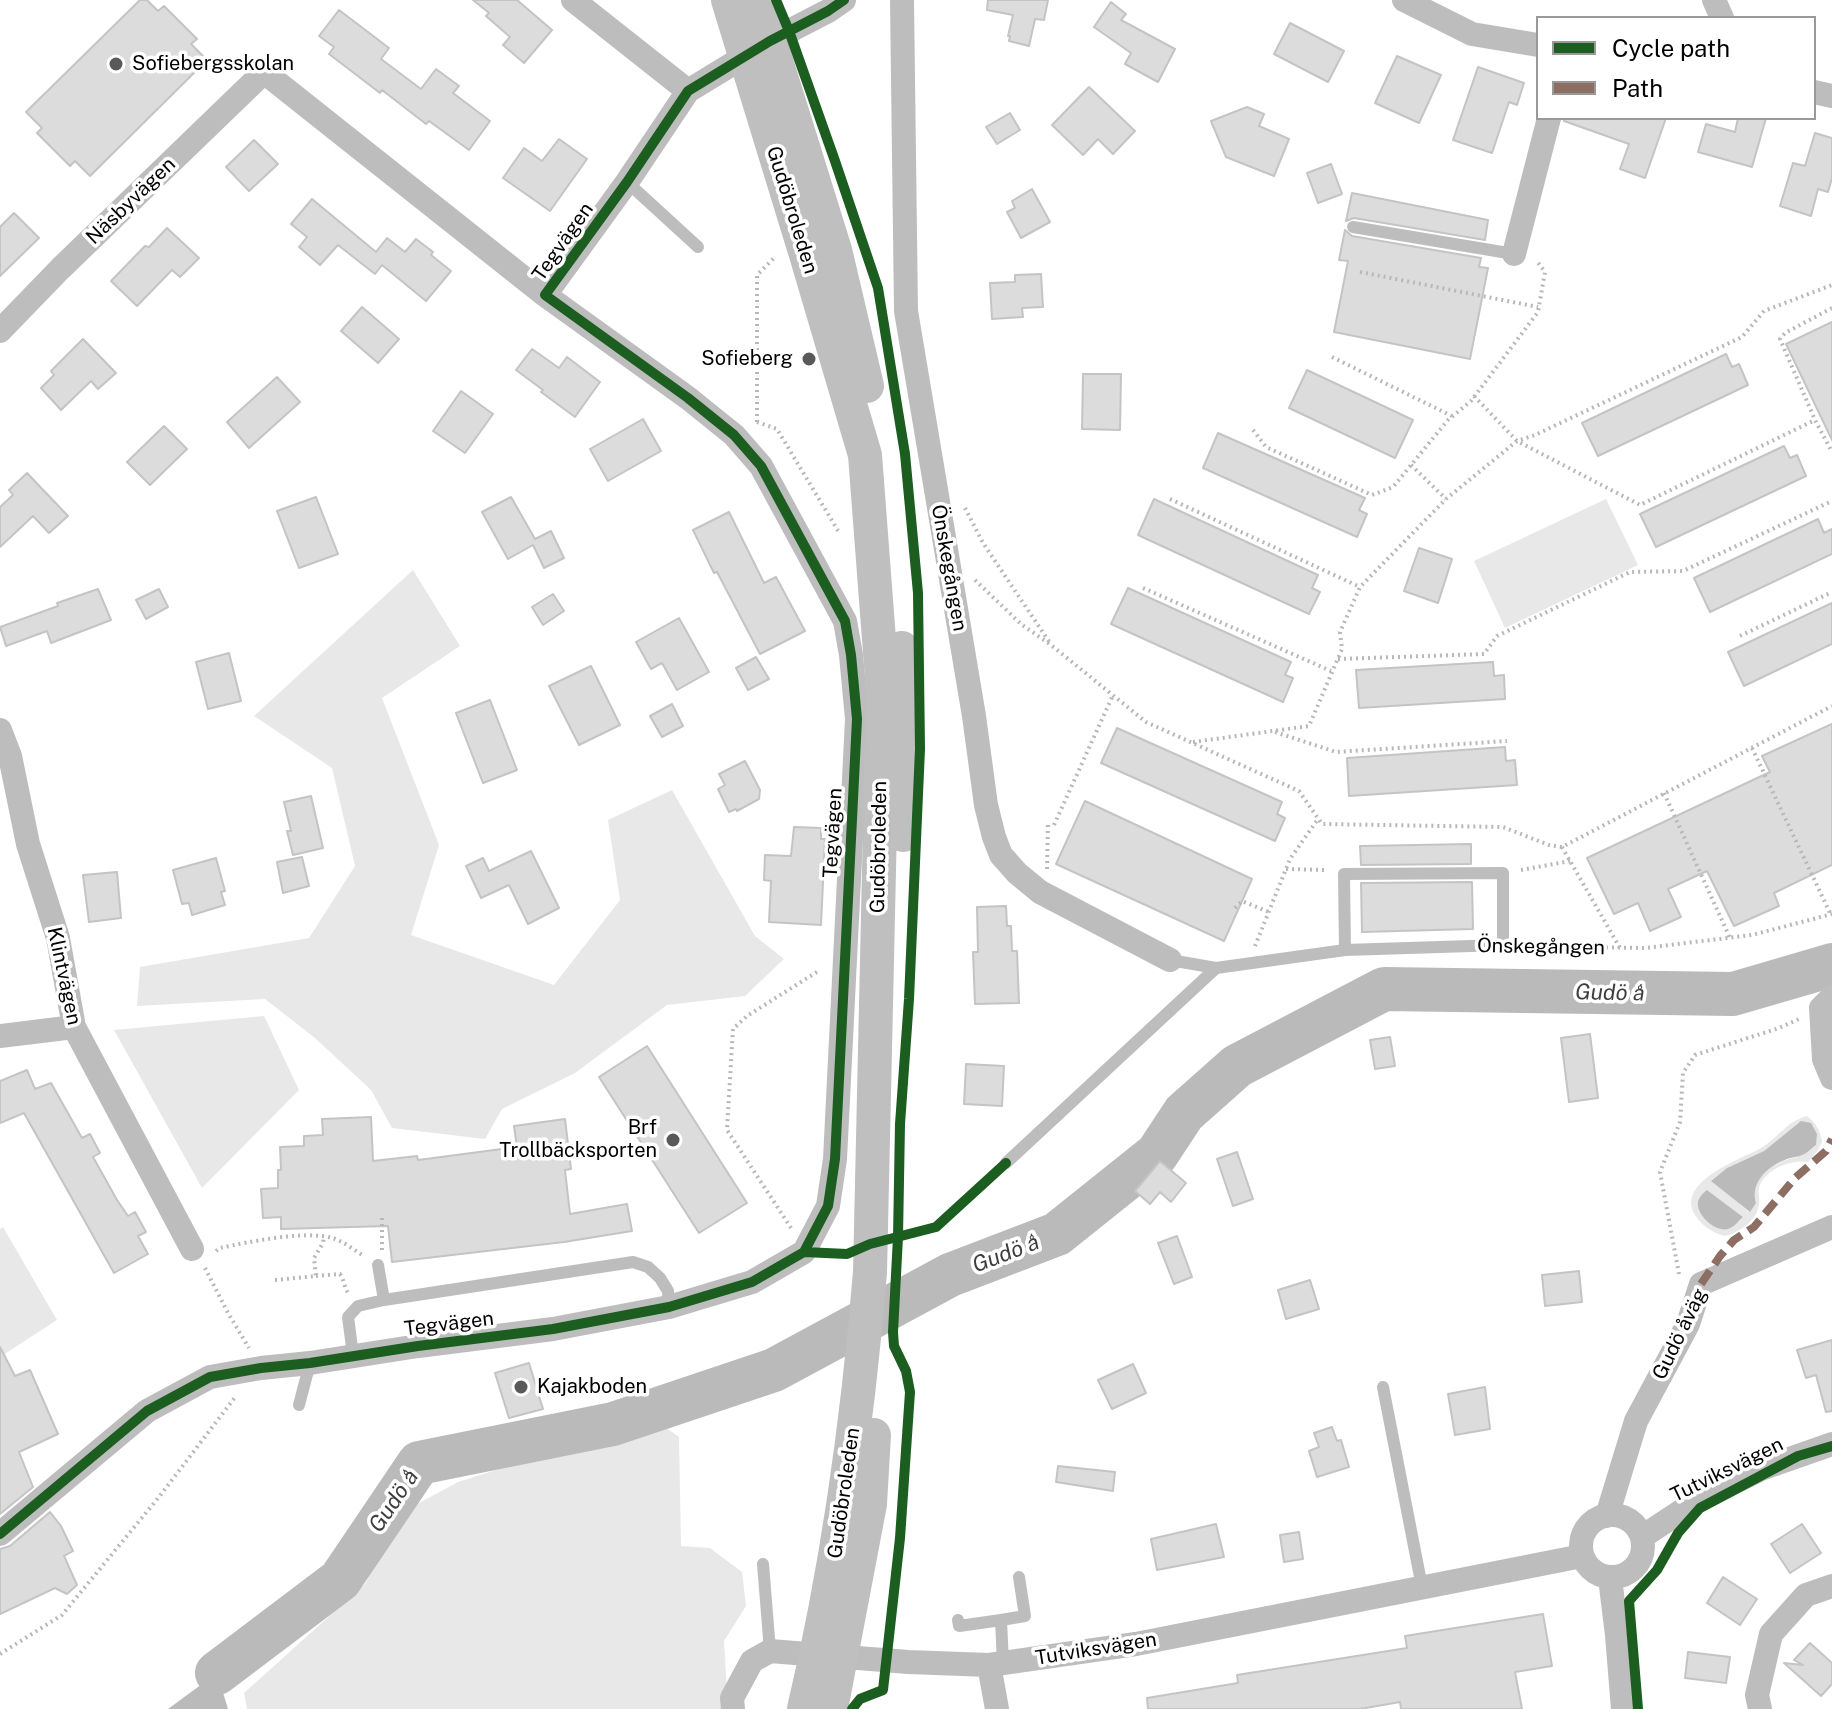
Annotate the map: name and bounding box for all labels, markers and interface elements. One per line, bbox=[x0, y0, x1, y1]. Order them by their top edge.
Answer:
legend bbox=[1536, 16, 1816, 120]
text: Cycle path bbox=[1612, 34, 1730, 62]
place label: Sofiebergsskolan bbox=[132, 52, 294, 76]
marker: Sofiebergsskolan bbox=[107, 55, 125, 73]
text: Path bbox=[1612, 74, 1663, 102]
street label: Gudöbroleden bbox=[761, 143, 823, 277]
street label: Näsbyvägen bbox=[81, 153, 181, 249]
street label: Tegvägen bbox=[527, 198, 599, 286]
place label: Sofieberg bbox=[701, 347, 793, 371]
marker: Sofieberg bbox=[800, 350, 818, 368]
street label: Önskegången bbox=[926, 503, 972, 633]
street label: Gudöbroleden bbox=[866, 781, 892, 913]
street label: Tegvägen bbox=[819, 787, 847, 879]
street label: Klintvägen bbox=[42, 925, 86, 1027]
street label: Önskegången bbox=[1477, 934, 1605, 960]
water label: Gudö å bbox=[1575, 979, 1645, 1007]
place label: Brf Trollbäcksporten bbox=[499, 1116, 657, 1163]
marker: Brf Trollbäcksporten bbox=[664, 1131, 682, 1149]
water label: Gudö å bbox=[969, 1229, 1043, 1279]
street label: Gudö åväg bbox=[1648, 1284, 1712, 1384]
street label: Tegvägen bbox=[403, 1307, 495, 1341]
place label: Kajakboden bbox=[537, 1375, 647, 1399]
marker: Kajakboden bbox=[512, 1378, 530, 1396]
street label: Gudöbroleden bbox=[823, 1426, 865, 1560]
street label: Tutviksvägen bbox=[1667, 1432, 1787, 1508]
water label: Gudö å bbox=[363, 1465, 425, 1537]
street label: Tutviksvägen bbox=[1034, 1628, 1158, 1670]

